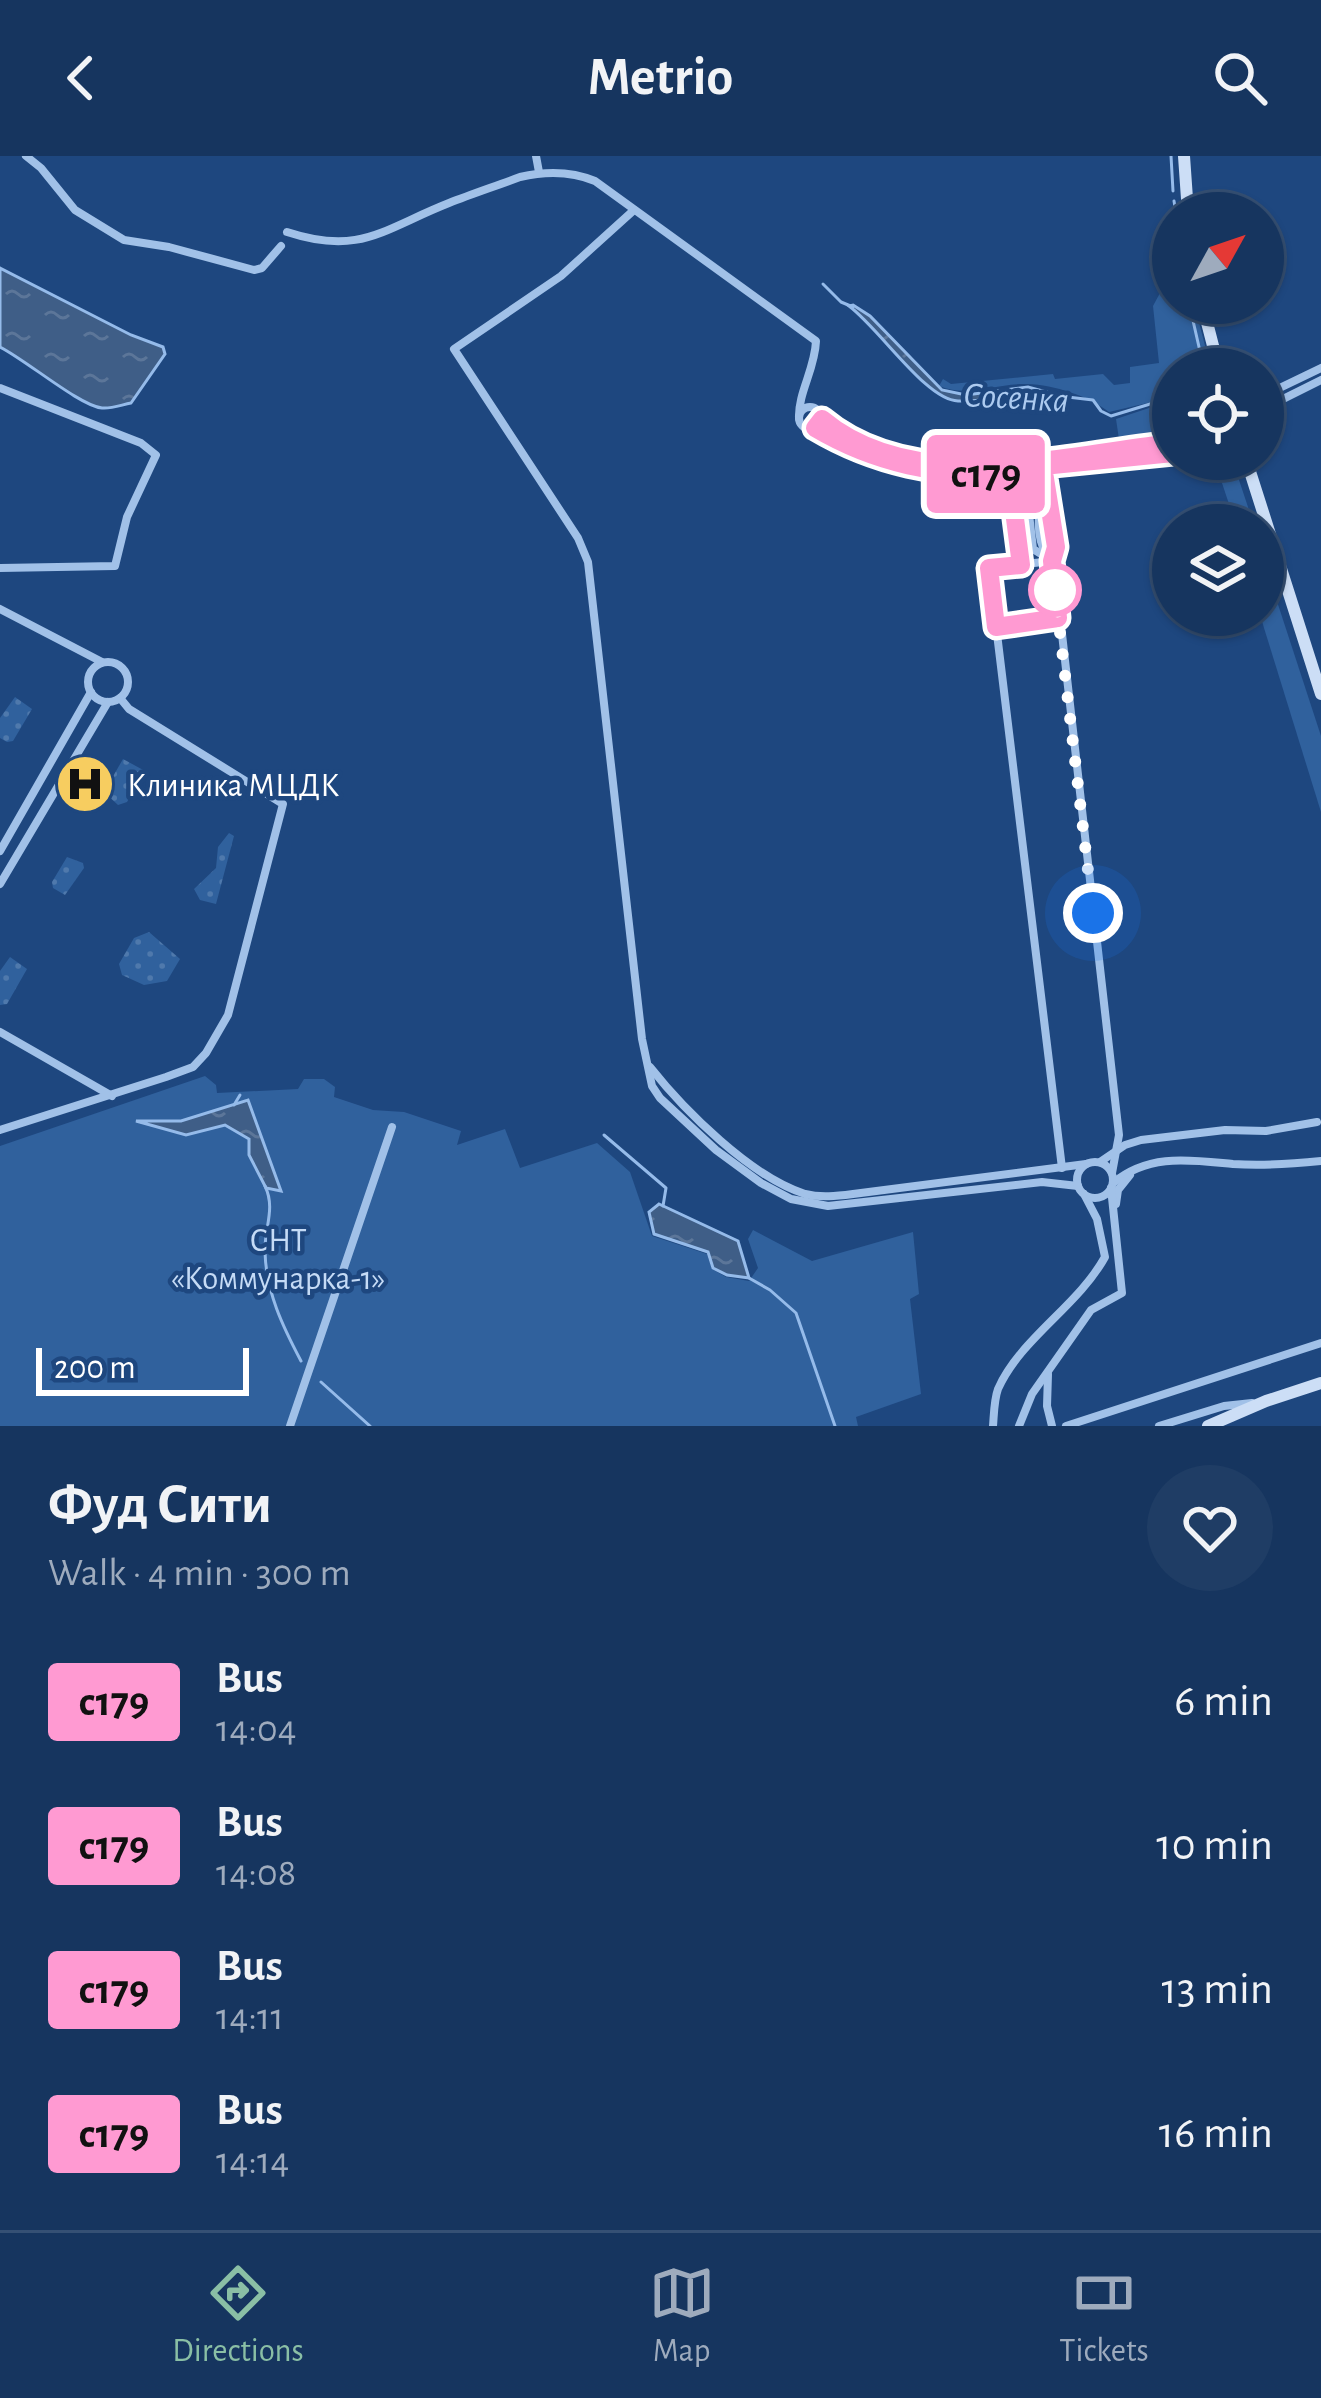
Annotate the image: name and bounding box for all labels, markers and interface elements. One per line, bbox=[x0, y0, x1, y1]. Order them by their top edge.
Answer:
icon: back bbox=[48, 45, 114, 111]
icon: search bbox=[1207, 45, 1273, 111]
text: Metrio bbox=[588, 51, 733, 105]
north arrow bbox=[1152, 192, 1284, 324]
map controls bbox=[1152, 192, 1284, 636]
button: locate bbox=[1152, 348, 1284, 480]
water label: Сосенка bbox=[962, 377, 1070, 419]
line badge: с179 bbox=[902, 435, 1070, 513]
text: с179 bbox=[951, 453, 1021, 495]
button: layers bbox=[1152, 504, 1284, 636]
unlabelled marker bbox=[1030, 565, 1080, 615]
hospital icon: Клиника МЦДК bbox=[54, 753, 116, 815]
place label: Клиника МЦДК bbox=[127, 770, 339, 803]
your location bbox=[1063, 883, 1123, 943]
park label: СНТ «Коммунарка-1» bbox=[171, 1225, 385, 1296]
scale bar bbox=[36, 1342, 249, 1395]
text: 200 m bbox=[54, 1352, 136, 1385]
button: heart bbox=[1147, 1465, 1273, 1591]
text: Фуд Сити bbox=[48, 1476, 272, 1533]
text: Walk · 4 min · 300 m bbox=[48, 1554, 351, 1593]
text: Bus bbox=[216, 1656, 283, 1701]
text: 6 min bbox=[1174, 1679, 1273, 1724]
text: с179 bbox=[79, 1681, 149, 1723]
text: 14:04 bbox=[216, 1710, 296, 1749]
text: Bus bbox=[216, 1800, 283, 1845]
text: 10 min bbox=[1156, 1823, 1273, 1868]
text: с179 bbox=[79, 1825, 149, 1867]
text: 14:08 bbox=[216, 1854, 296, 1893]
text: Bus bbox=[216, 1944, 283, 1989]
text: 13 min bbox=[1161, 1967, 1273, 2012]
text: с179 bbox=[79, 1969, 149, 2011]
text: 14:11 bbox=[216, 1998, 284, 2037]
text: Bus bbox=[216, 2088, 283, 2133]
text: 16 min bbox=[1159, 2111, 1273, 2156]
text: с179 bbox=[79, 2113, 149, 2155]
text: 14:14 bbox=[216, 2142, 289, 2181]
tab: Directions bbox=[172, 2260, 304, 2372]
tab: Map bbox=[649, 2260, 715, 2372]
tab: Tickets bbox=[1059, 2260, 1149, 2372]

